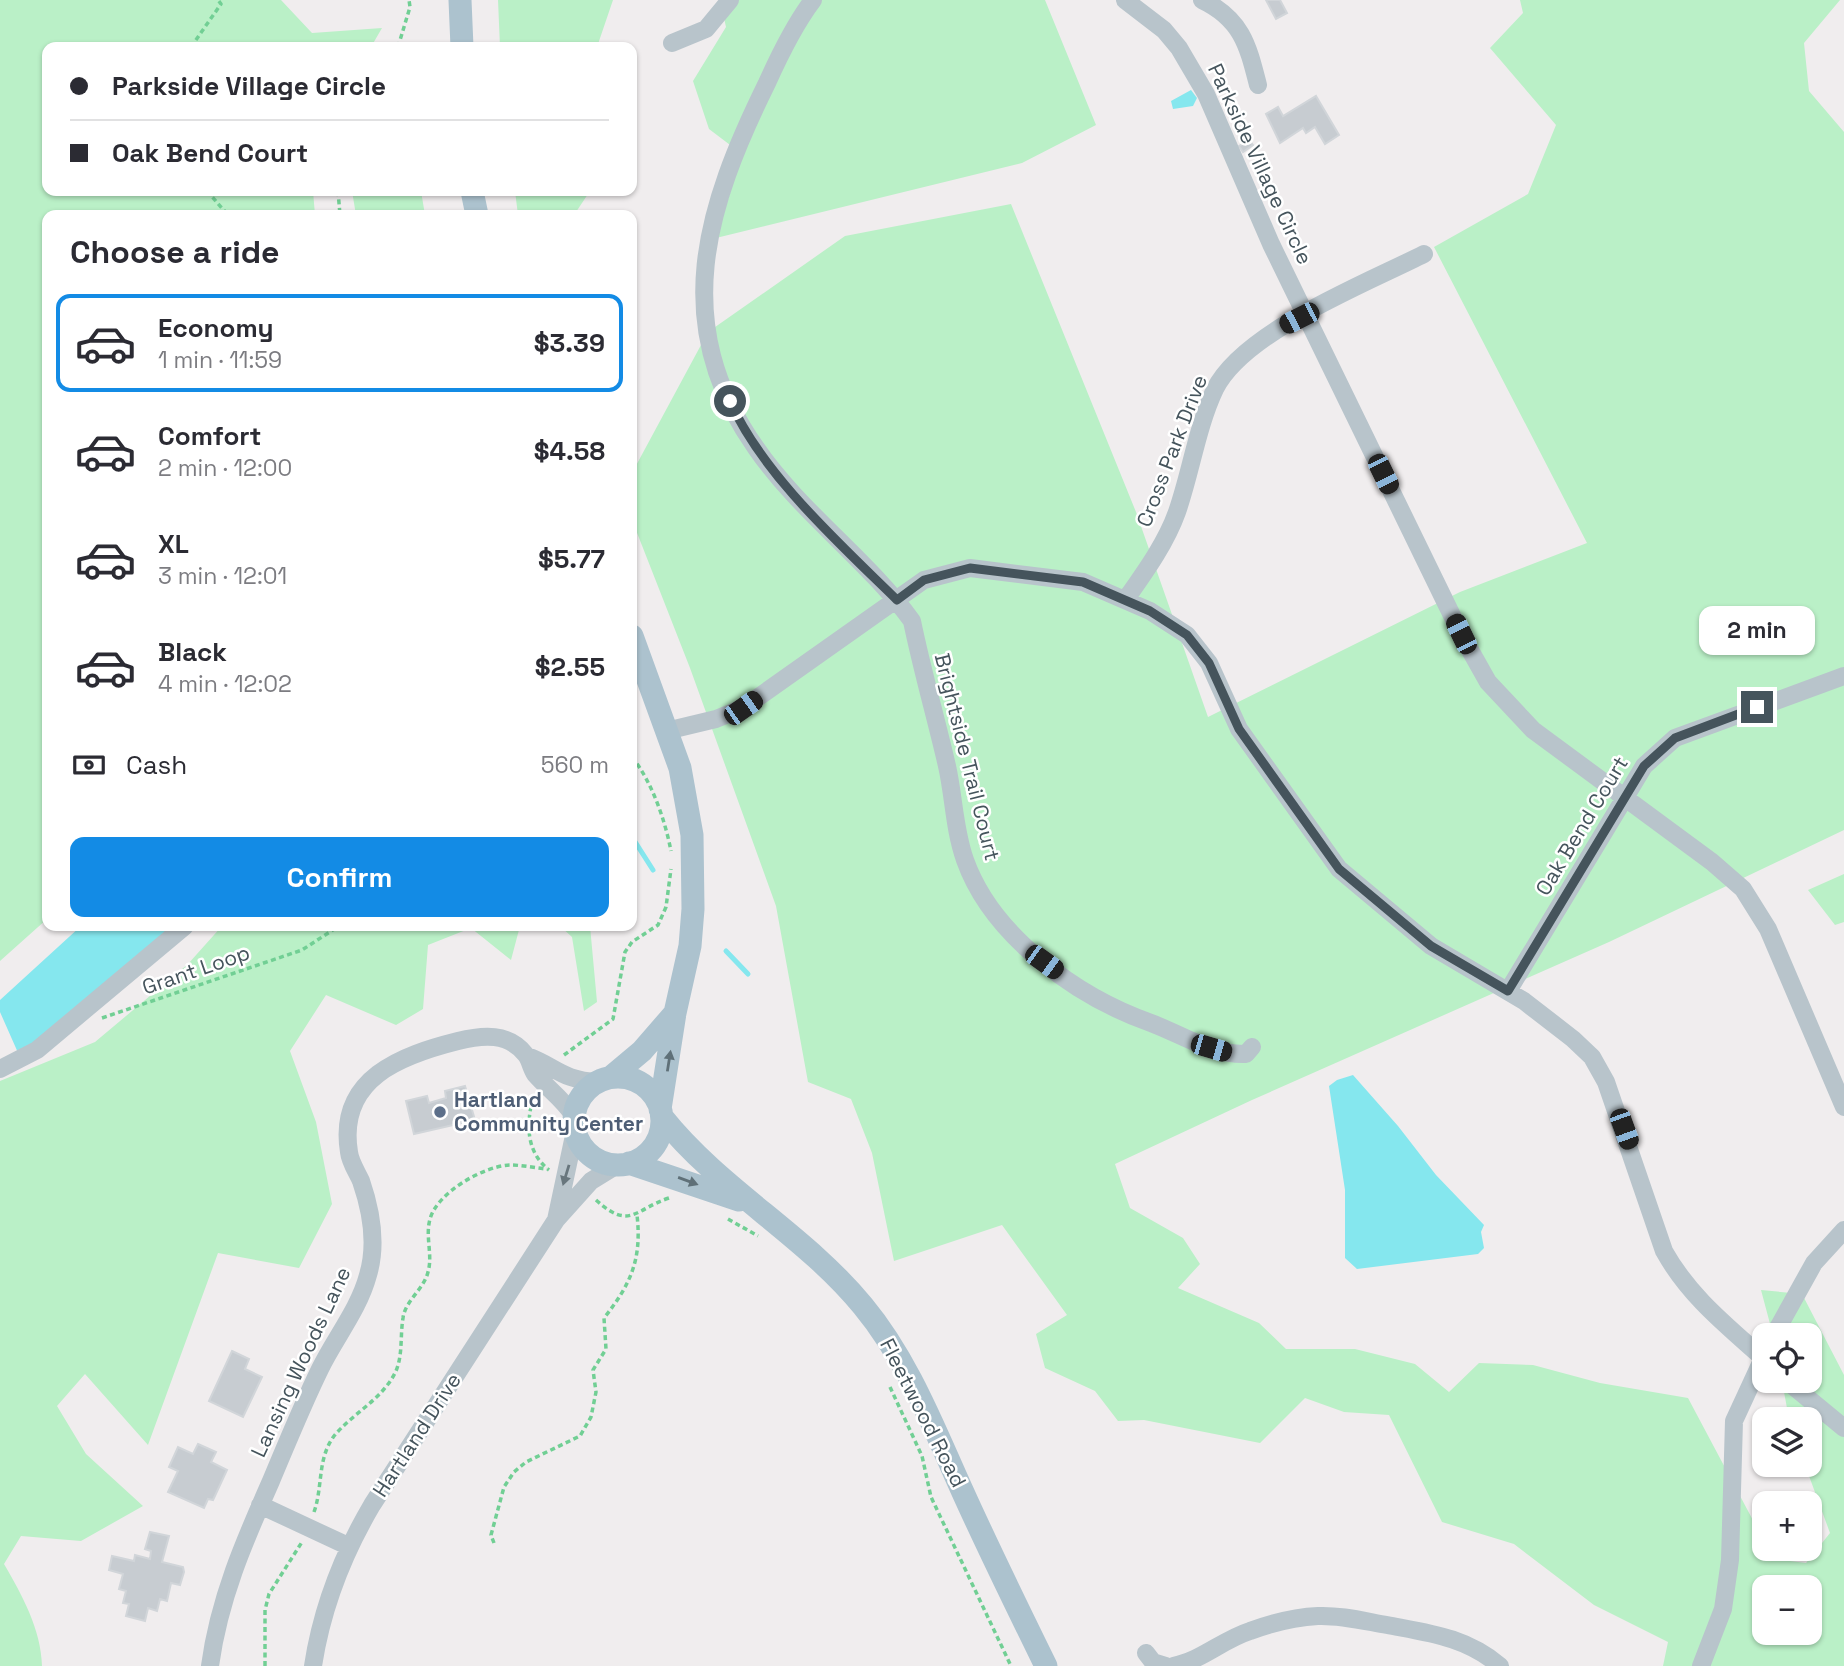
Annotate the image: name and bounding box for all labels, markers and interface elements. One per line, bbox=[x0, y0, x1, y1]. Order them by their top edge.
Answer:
street label: Parkside Village Circle bbox=[1202, 59, 1319, 269]
text: Parkside Village Circle bbox=[112, 69, 386, 103]
text: Oak Bend Court bbox=[112, 136, 308, 170]
text: Choose a ride bbox=[70, 232, 280, 272]
car bbox=[1276, 299, 1323, 337]
text: Economy bbox=[158, 311, 274, 345]
icon: car bbox=[74, 312, 137, 375]
text: $3.39 bbox=[534, 326, 605, 360]
text: 1 min · 11:59 bbox=[158, 345, 282, 375]
street label: Cross Park Drive bbox=[1130, 371, 1213, 531]
route start bbox=[714, 385, 746, 417]
text: Comfort bbox=[158, 419, 261, 453]
icon: car bbox=[74, 420, 137, 483]
text: $4.58 bbox=[534, 434, 605, 468]
car bbox=[1365, 451, 1402, 497]
text: 2 min · 12:00 bbox=[158, 453, 292, 483]
text: XL bbox=[158, 527, 189, 561]
icon: car bbox=[74, 528, 137, 591]
text: $5.77 bbox=[538, 542, 605, 576]
text: 3 min · 12:01 bbox=[158, 561, 287, 591]
callout: 2 min bbox=[1699, 606, 1815, 654]
car bbox=[1443, 611, 1480, 657]
text: 2 min bbox=[1727, 615, 1787, 645]
text: Black bbox=[158, 635, 227, 669]
icon: car bbox=[74, 636, 137, 699]
text: $2.55 bbox=[535, 650, 605, 684]
street label: Brightside Trail Court bbox=[929, 650, 1006, 863]
text: 4 min · 12:02 bbox=[158, 669, 292, 699]
car bbox=[720, 687, 767, 729]
route end bbox=[1741, 691, 1773, 723]
icon: cash bbox=[70, 746, 108, 784]
text: Cash bbox=[126, 748, 187, 782]
text: 560 m bbox=[541, 750, 609, 780]
street label: Oak Bend Court bbox=[1529, 751, 1634, 900]
button: Confirm bbox=[70, 837, 609, 917]
street label: Grant Loop bbox=[138, 939, 253, 1001]
car bbox=[1021, 941, 1068, 983]
car bbox=[1188, 1032, 1235, 1064]
one-way arrow bbox=[664, 1050, 675, 1072]
place label: Hartland Community Center bbox=[454, 1086, 643, 1137]
marker: Hartland Community Center bbox=[432, 1104, 448, 1120]
car bbox=[1607, 1106, 1642, 1152]
one-way arrow bbox=[560, 1165, 571, 1186]
one-way arrow bbox=[677, 1176, 698, 1187]
street label: Lansing Woods Lane bbox=[245, 1262, 357, 1461]
map controls bbox=[1752, 1323, 1822, 1645]
button: locate bbox=[1752, 1323, 1822, 1393]
street label: Fleetwood Road bbox=[874, 1334, 973, 1492]
street label: Hartland Drive bbox=[366, 1368, 467, 1502]
button: layers bbox=[1752, 1407, 1822, 1477]
button: + bbox=[1752, 1491, 1822, 1561]
button: − bbox=[1752, 1575, 1822, 1645]

